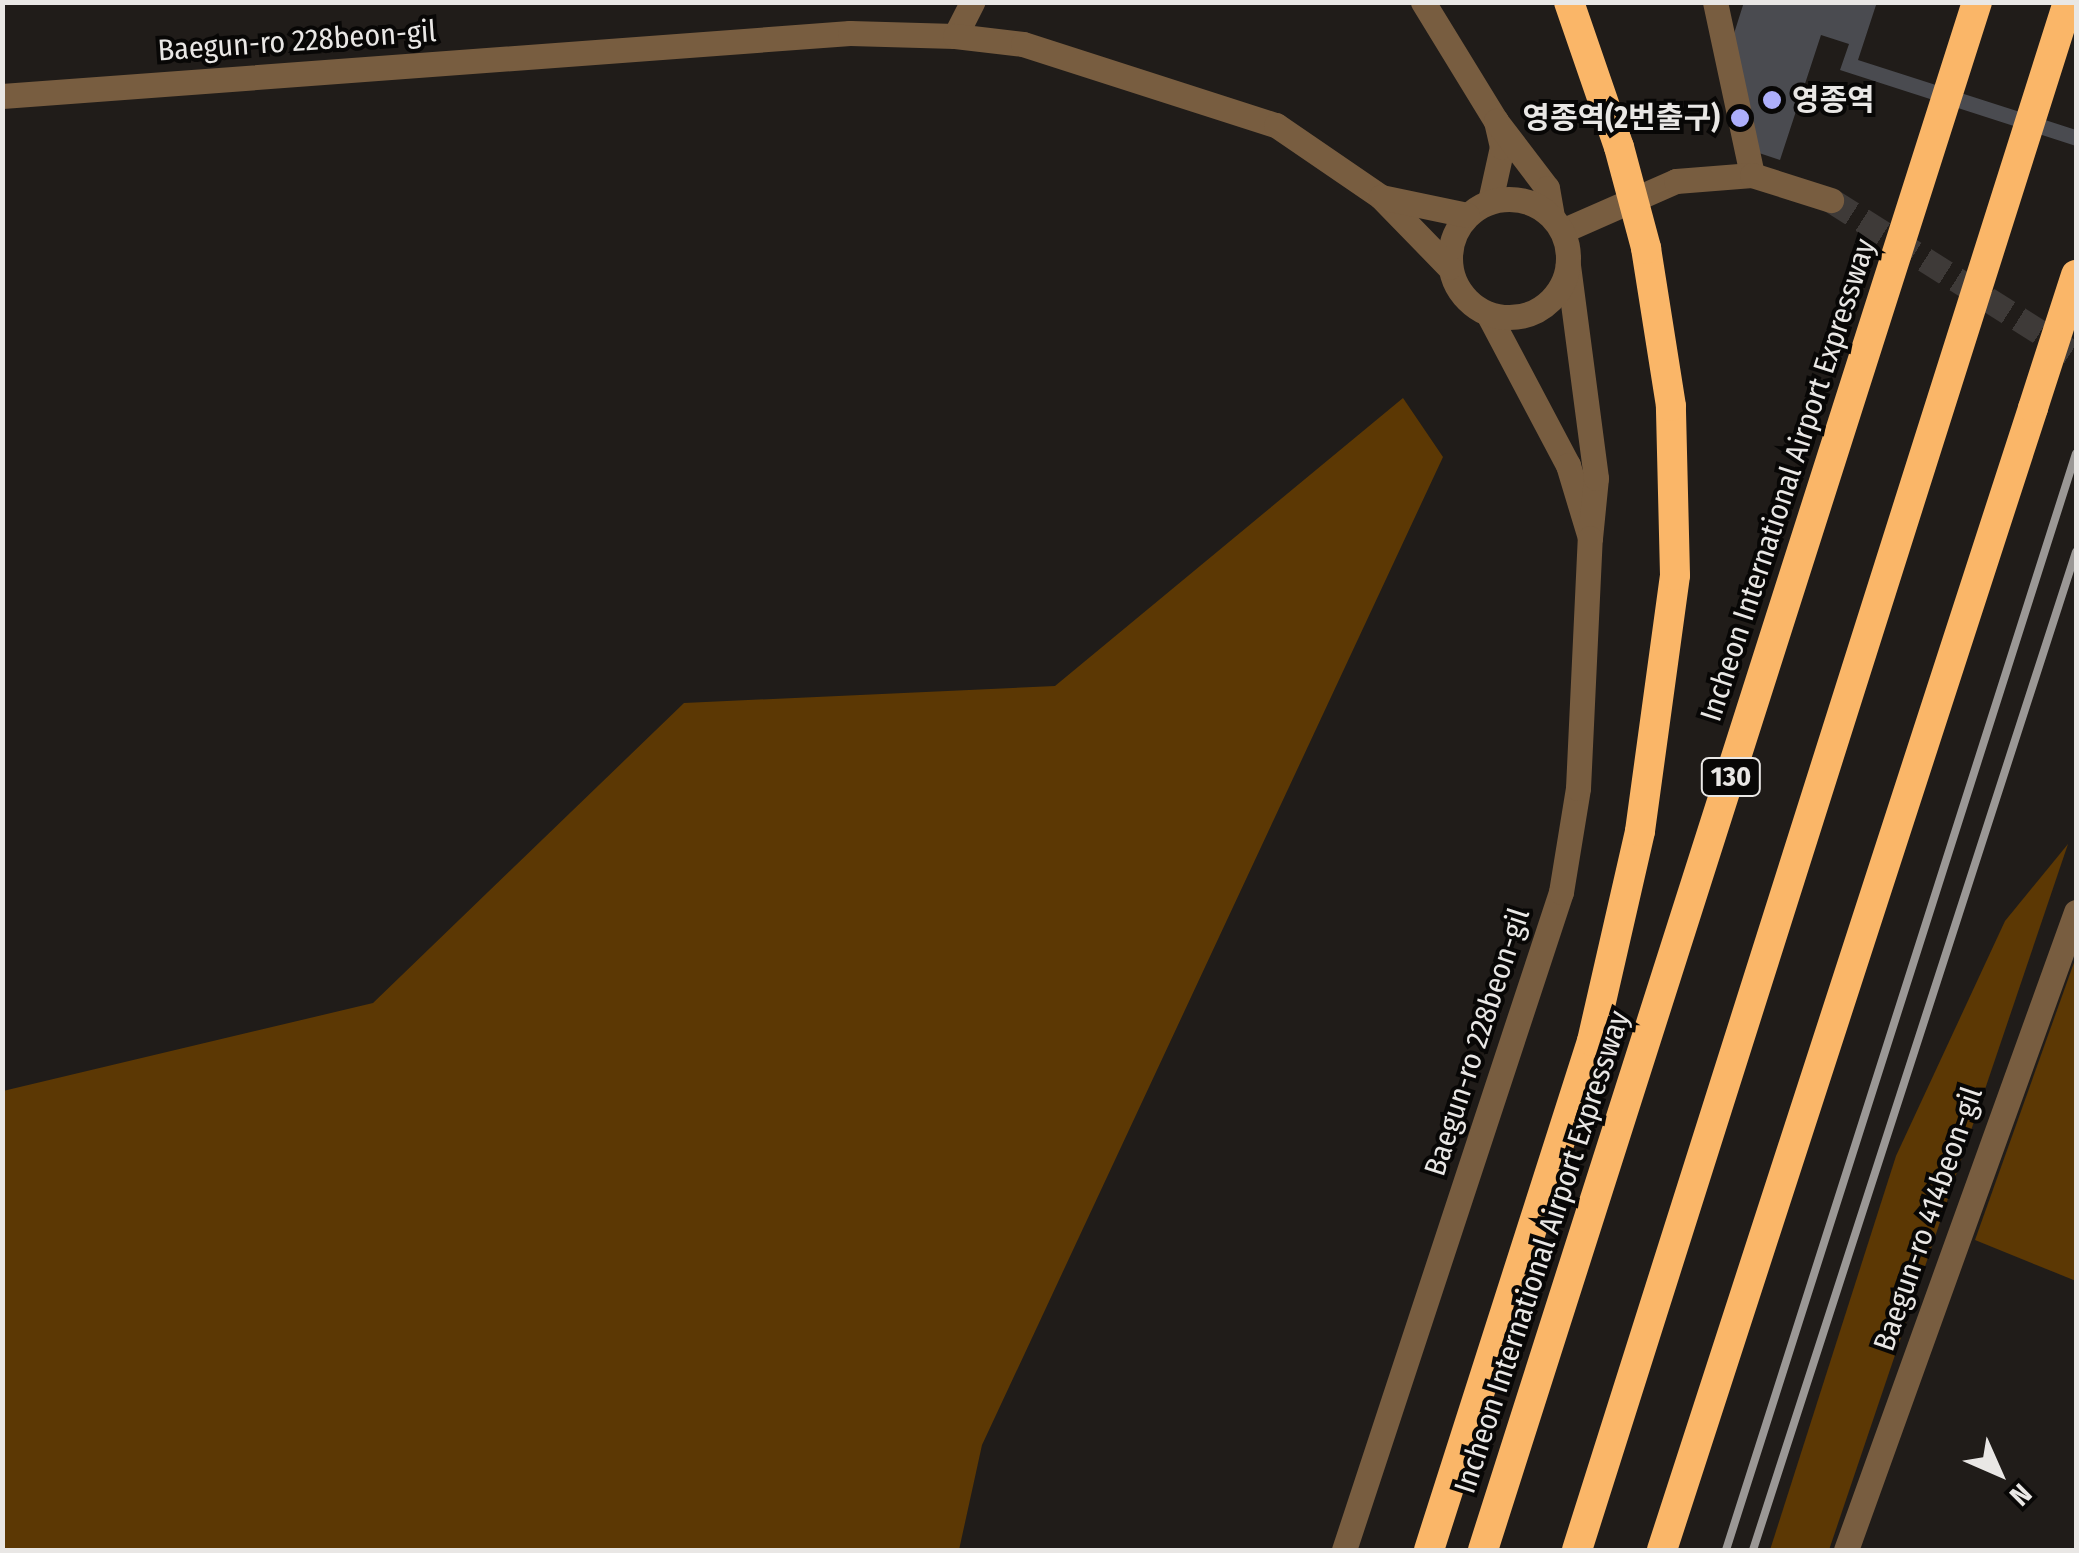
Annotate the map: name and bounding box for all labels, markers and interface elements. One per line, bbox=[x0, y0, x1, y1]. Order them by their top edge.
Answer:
street label: Baegun-ro 228beon-gil bbox=[156, 13, 438, 69]
place label: 영종역 bbox=[1792, 82, 1875, 118]
marker: 영종역 bbox=[1761, 89, 1783, 111]
place label: 영종역(2번출구) bbox=[1523, 100, 1720, 136]
marker: 영종역(2번출구) bbox=[1729, 107, 1751, 129]
street label: Incheon International Airport Expressway bbox=[1693, 234, 1883, 726]
road number: 130 bbox=[1698, 754, 1764, 800]
street label: Baegun-ro 228beon-gil bbox=[1417, 904, 1537, 1180]
street label: Incheon International Airport Expressway bbox=[1447, 1006, 1637, 1498]
street label: Baegun-ro 414beon-gil bbox=[1866, 1082, 1990, 1356]
north arrow bbox=[1949, 1423, 2049, 1523]
text: N bbox=[2003, 1477, 2038, 1512]

